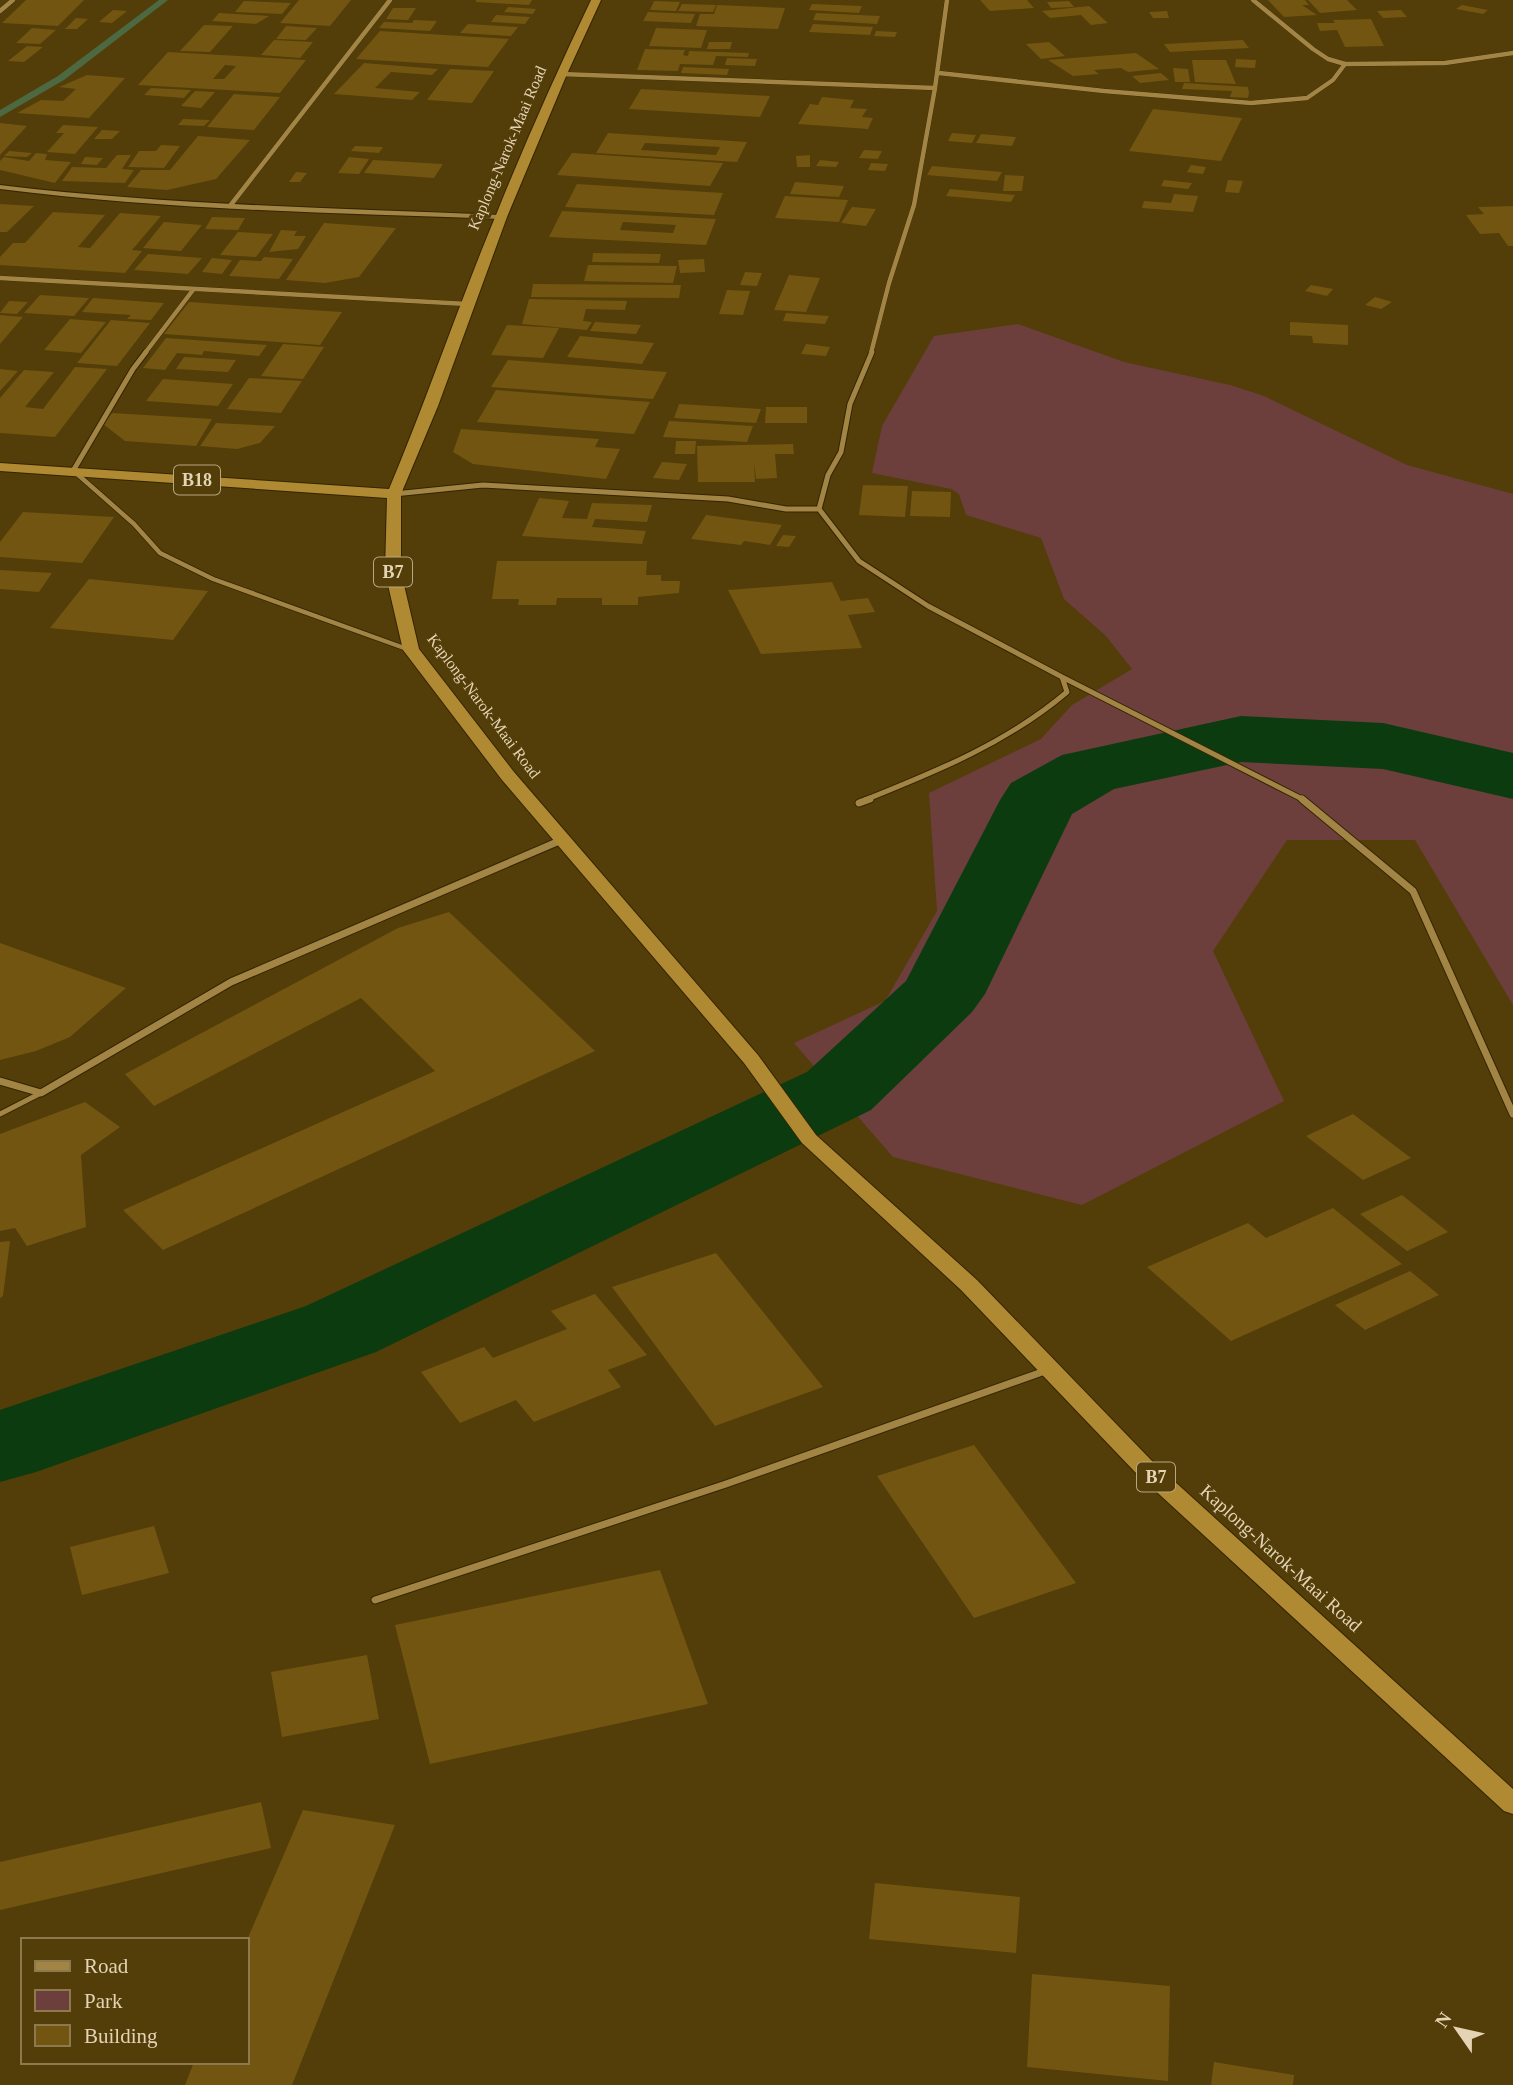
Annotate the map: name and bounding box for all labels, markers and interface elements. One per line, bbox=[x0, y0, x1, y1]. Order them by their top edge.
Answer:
street label: Kaplong-Narok-Maai Road bbox=[465, 63, 550, 233]
road number: B18 bbox=[174, 466, 220, 494]
road number: B7 bbox=[374, 558, 412, 586]
street label: Kaplong-Narok-Maai Road bbox=[423, 630, 544, 782]
road number: B7 bbox=[1137, 1462, 1175, 1492]
street label: Kaplong-Narok-Maai Road bbox=[1196, 1480, 1366, 1636]
legend bbox=[21, 1938, 248, 2064]
text: Road bbox=[84, 1954, 129, 1978]
text: Park bbox=[84, 1989, 123, 2013]
north arrow bbox=[1422, 1994, 1492, 2064]
text: N bbox=[1431, 2008, 1456, 2031]
text: Building bbox=[84, 2024, 158, 2048]

